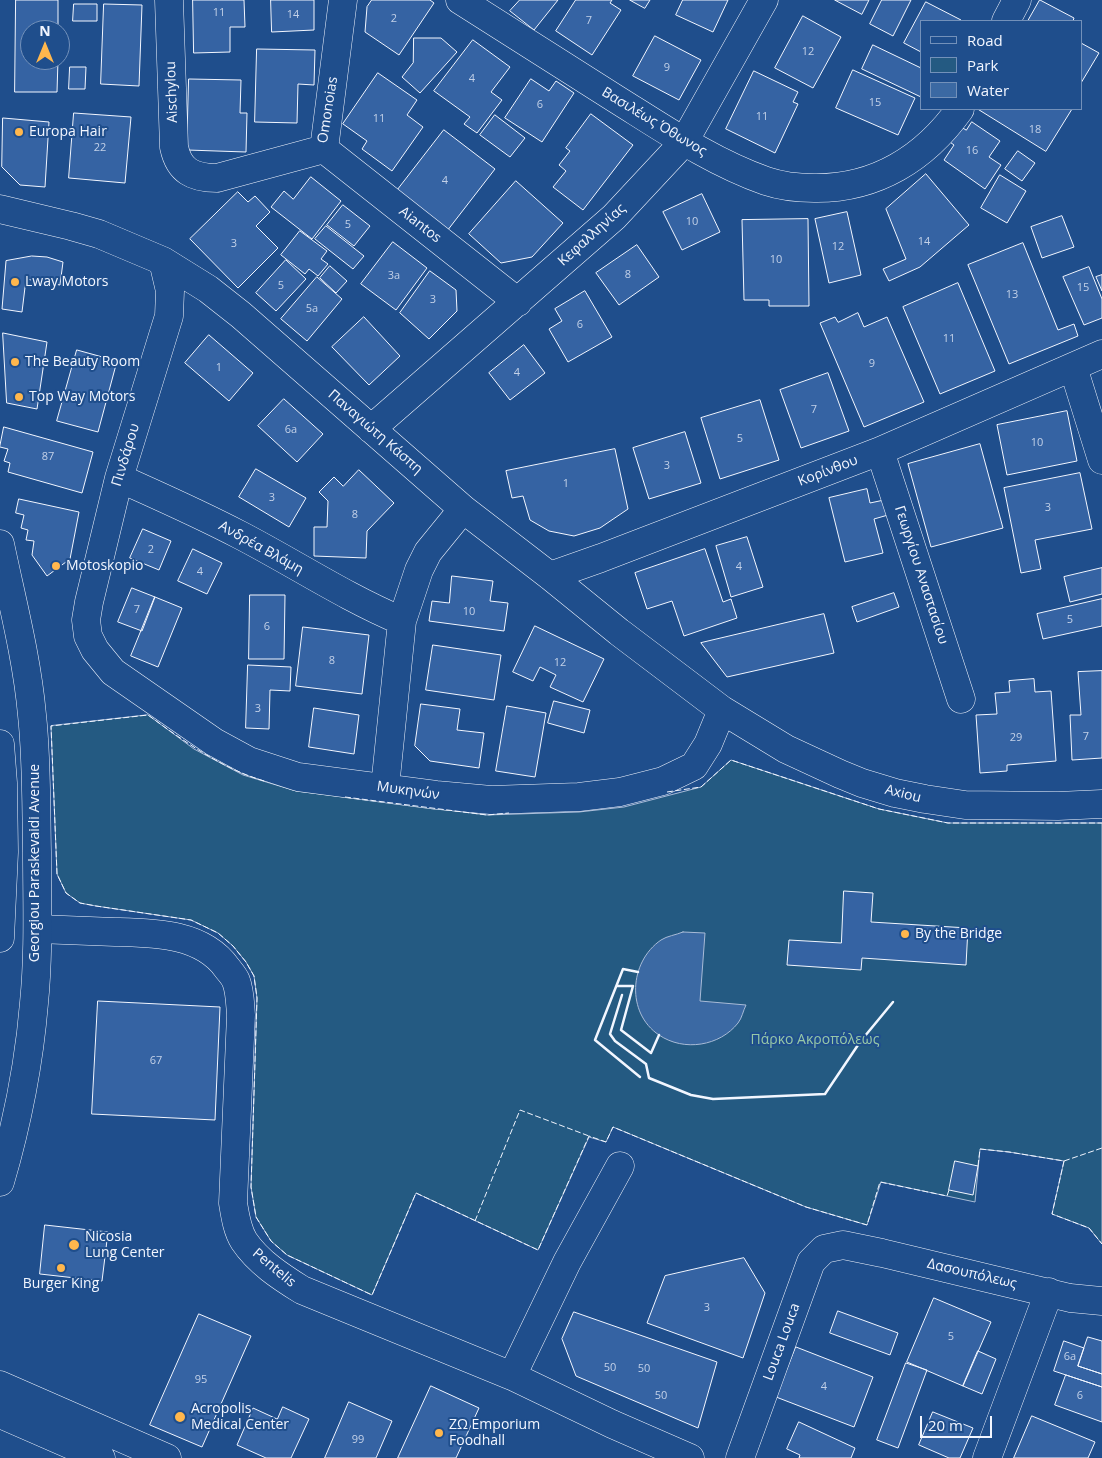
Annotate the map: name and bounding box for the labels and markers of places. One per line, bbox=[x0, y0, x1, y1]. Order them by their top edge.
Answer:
place label: Europa Hair bbox=[29, 124, 107, 140]
marker: Europa Hair bbox=[13, 126, 25, 138]
place label: Lway Motors bbox=[25, 274, 108, 290]
marker: Lway Motors bbox=[9, 276, 21, 288]
place label: The Beauty Room bbox=[25, 354, 140, 370]
marker: The Beauty Room bbox=[9, 356, 21, 368]
place label: Top Way Motors bbox=[29, 389, 136, 405]
marker: Top Way Motors bbox=[13, 391, 25, 403]
place label: Motoskopio bbox=[66, 558, 143, 574]
marker: Motoskopio bbox=[50, 560, 62, 572]
place label: By the Bridge bbox=[915, 926, 1002, 942]
marker: By the Bridge bbox=[899, 928, 911, 940]
place label: Nicosia Lung Center bbox=[85, 1229, 165, 1262]
marker: Nicosia Lung Center bbox=[67, 1238, 81, 1252]
marker: Burger King bbox=[55, 1262, 67, 1274]
place label: Burger King bbox=[23, 1276, 99, 1292]
place label: Acropolis Medical Center bbox=[191, 1401, 289, 1434]
marker: Acropolis Medical Center bbox=[173, 1410, 187, 1424]
place label: ΖΩ Emporium Foodhall bbox=[449, 1417, 540, 1450]
marker: ΖΩ Emporium Foodhall bbox=[433, 1427, 445, 1439]

